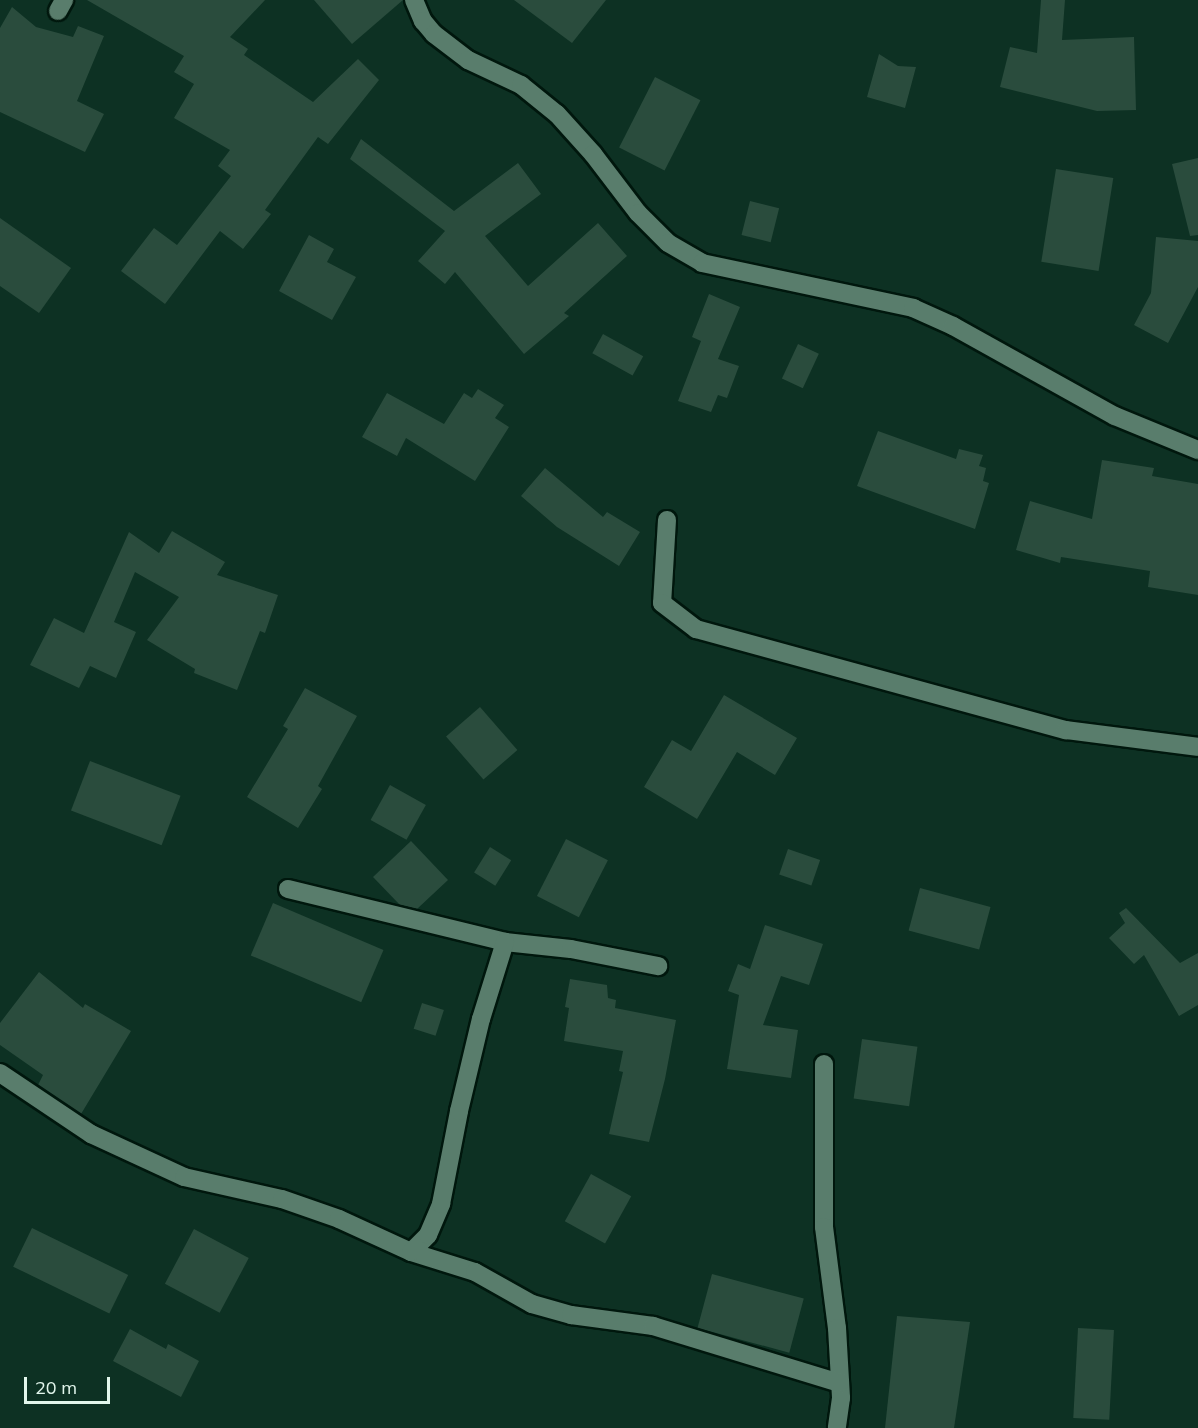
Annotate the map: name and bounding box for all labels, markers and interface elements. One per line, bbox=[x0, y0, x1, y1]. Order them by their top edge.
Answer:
scale bar bbox=[27, 1365, 112, 1403]
text: 20 m bbox=[35, 1376, 77, 1399]

